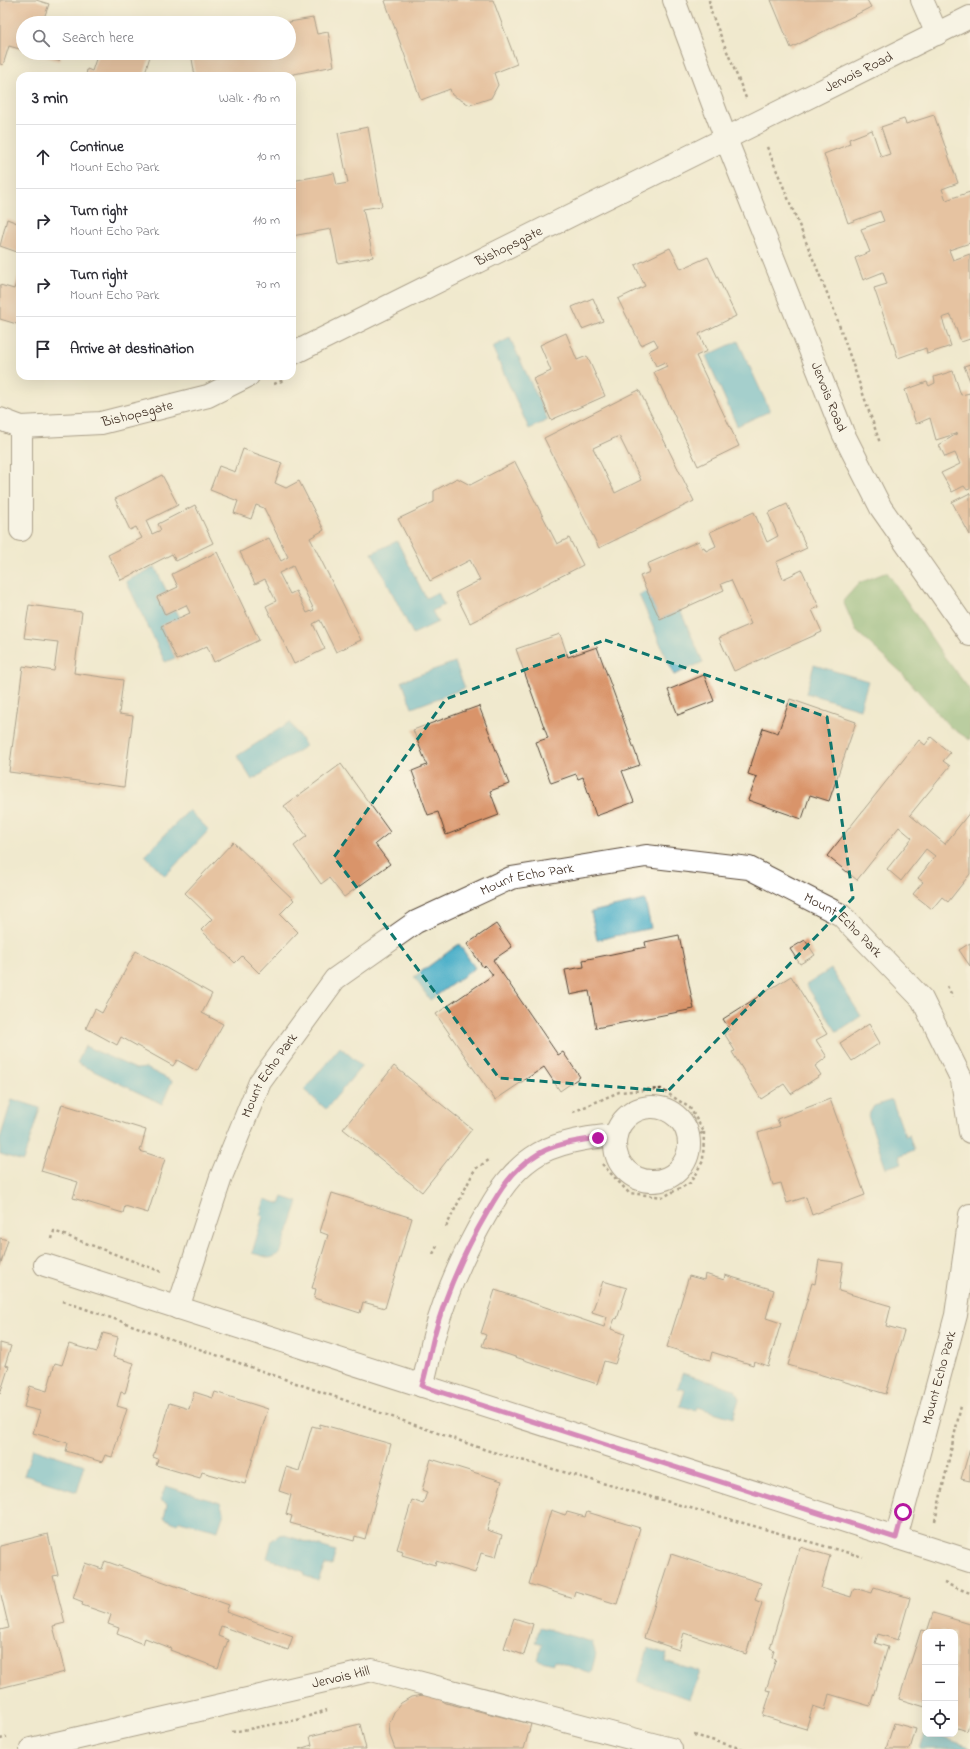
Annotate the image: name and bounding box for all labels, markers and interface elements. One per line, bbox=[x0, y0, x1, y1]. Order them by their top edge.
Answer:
search box bbox=[16, 16, 296, 60]
icon: search bbox=[30, 27, 52, 49]
text: Search here bbox=[62, 27, 134, 49]
street label: Jervois Road bbox=[821, 46, 897, 98]
text: 3 min bbox=[32, 86, 68, 111]
text: Walk · 190 m bbox=[219, 89, 280, 108]
text: Continue bbox=[70, 136, 124, 158]
icon: ahead bbox=[32, 146, 54, 168]
text: 10 m bbox=[257, 147, 280, 166]
text: Mount Echo Park bbox=[70, 158, 159, 177]
text: Turn right bbox=[70, 200, 128, 222]
icon: right bbox=[32, 210, 54, 232]
text: 110 m bbox=[253, 211, 280, 230]
street label: Bishopsgate bbox=[471, 220, 547, 272]
text: Mount Echo Park bbox=[70, 222, 159, 241]
text: Turn right bbox=[70, 264, 128, 286]
icon: right bbox=[32, 274, 54, 296]
text: 70 m bbox=[256, 275, 280, 294]
text: Mount Echo Park bbox=[70, 286, 159, 305]
icon: arrive bbox=[32, 338, 54, 360]
text: Arrive at destination bbox=[70, 338, 194, 360]
street label: Jervois Road bbox=[805, 359, 852, 435]
street label: Bishopsgate bbox=[99, 395, 176, 433]
street label: Mount Echo Park bbox=[477, 857, 576, 901]
street label: Mount Echo Park bbox=[800, 887, 888, 963]
street label: Mount Echo Park bbox=[236, 1028, 303, 1121]
route end bbox=[589, 1129, 607, 1147]
street label: Mount Echo Park bbox=[916, 1328, 962, 1427]
route start bbox=[894, 1503, 912, 1521]
map controls bbox=[922, 1629, 958, 1737]
button: + bbox=[922, 1629, 958, 1665]
street label: Jervois Hill bbox=[310, 1660, 372, 1694]
button: − bbox=[922, 1665, 958, 1701]
button: locate bbox=[922, 1701, 958, 1737]

